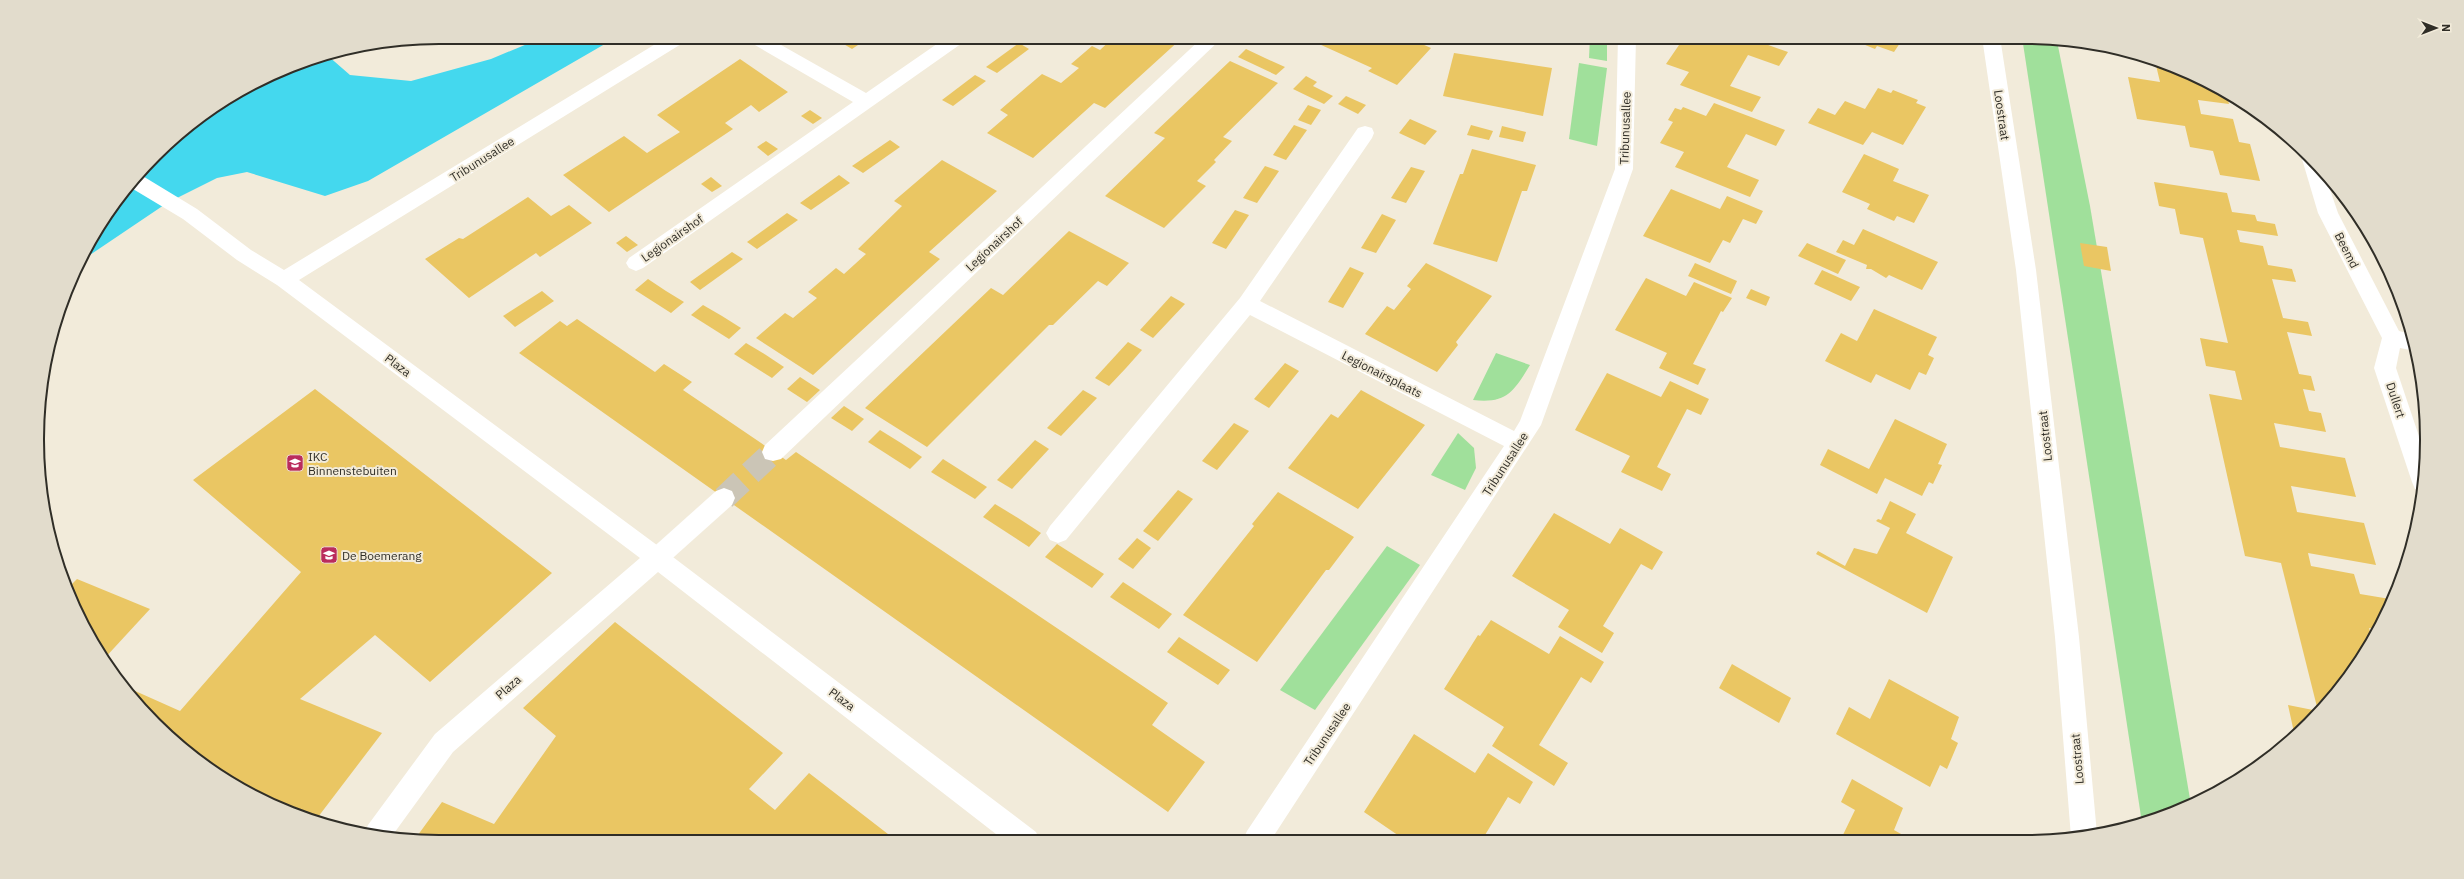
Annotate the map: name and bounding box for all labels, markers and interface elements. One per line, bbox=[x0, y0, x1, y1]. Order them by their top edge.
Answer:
north arrow bbox=[2416, 8, 2456, 48]
text: N bbox=[2439, 24, 2453, 32]
street label: Loostraat bbox=[1991, 89, 2013, 141]
street label: Tribunusallee bbox=[1616, 91, 1634, 165]
street label: Tribunusallee bbox=[447, 133, 517, 185]
street label: Legionairshof bbox=[638, 211, 706, 265]
street label: Legionairshof bbox=[962, 214, 1026, 274]
street label: Beemd bbox=[2332, 229, 2362, 271]
street label: Legionairsplaats bbox=[1339, 347, 1425, 401]
street label: Plaza bbox=[382, 350, 415, 380]
street label: Dullert bbox=[2383, 380, 2409, 420]
street label: Loostraat bbox=[2035, 410, 2055, 462]
street label: Tribunusallee bbox=[1479, 429, 1531, 499]
place label: IKC Binnenstebuiten bbox=[308, 449, 397, 478]
school or university icon: IKC Binnenstebuiten bbox=[285, 453, 305, 473]
school or university icon: De Boemerang bbox=[319, 545, 339, 565]
place label: De Boemerang bbox=[342, 548, 422, 563]
street label: Plaza bbox=[492, 671, 524, 702]
street label: Plaza bbox=[826, 684, 859, 714]
street label: Tribunusallee bbox=[1300, 699, 1354, 768]
street label: Loostraat bbox=[2067, 733, 2087, 785]

